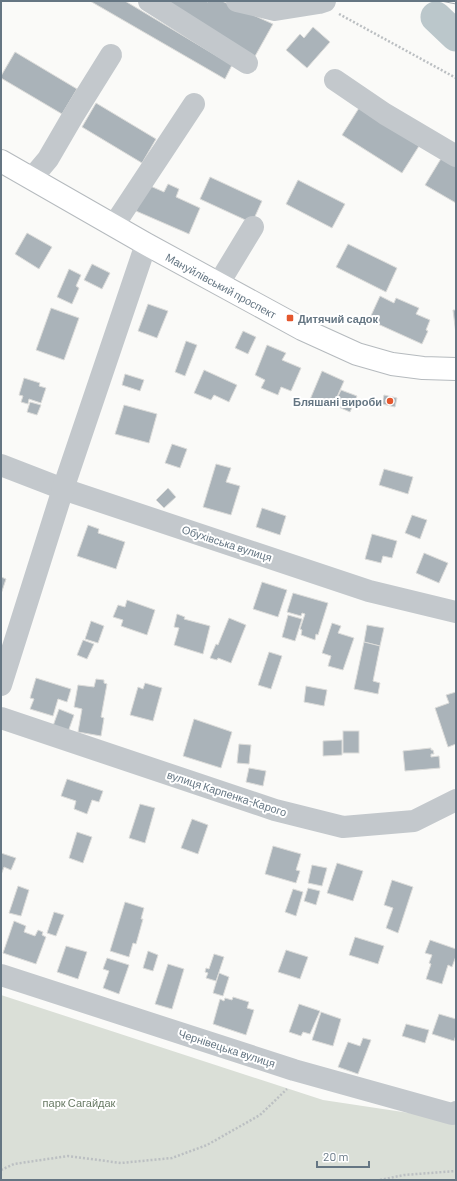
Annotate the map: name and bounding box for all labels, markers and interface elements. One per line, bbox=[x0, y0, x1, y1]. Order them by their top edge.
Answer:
street label: Мануйлівський проспект bbox=[164, 250, 279, 321]
place label: Дитячий садок bbox=[298, 312, 379, 325]
marker: Дитячий садок bbox=[285, 313, 295, 323]
place label: Бляшані вироби bbox=[293, 395, 382, 408]
marker: Бляшані вироби bbox=[385, 396, 395, 406]
street label: Обухівська вулиця bbox=[180, 522, 274, 564]
street label: вулиця Карпенка-Карого bbox=[166, 768, 288, 818]
street label: Чернівецька вулиця bbox=[177, 1026, 277, 1070]
park label: парк Сагайдак bbox=[43, 1096, 116, 1109]
scale bar bbox=[317, 1143, 369, 1169]
text: 20 m bbox=[323, 1149, 349, 1163]

